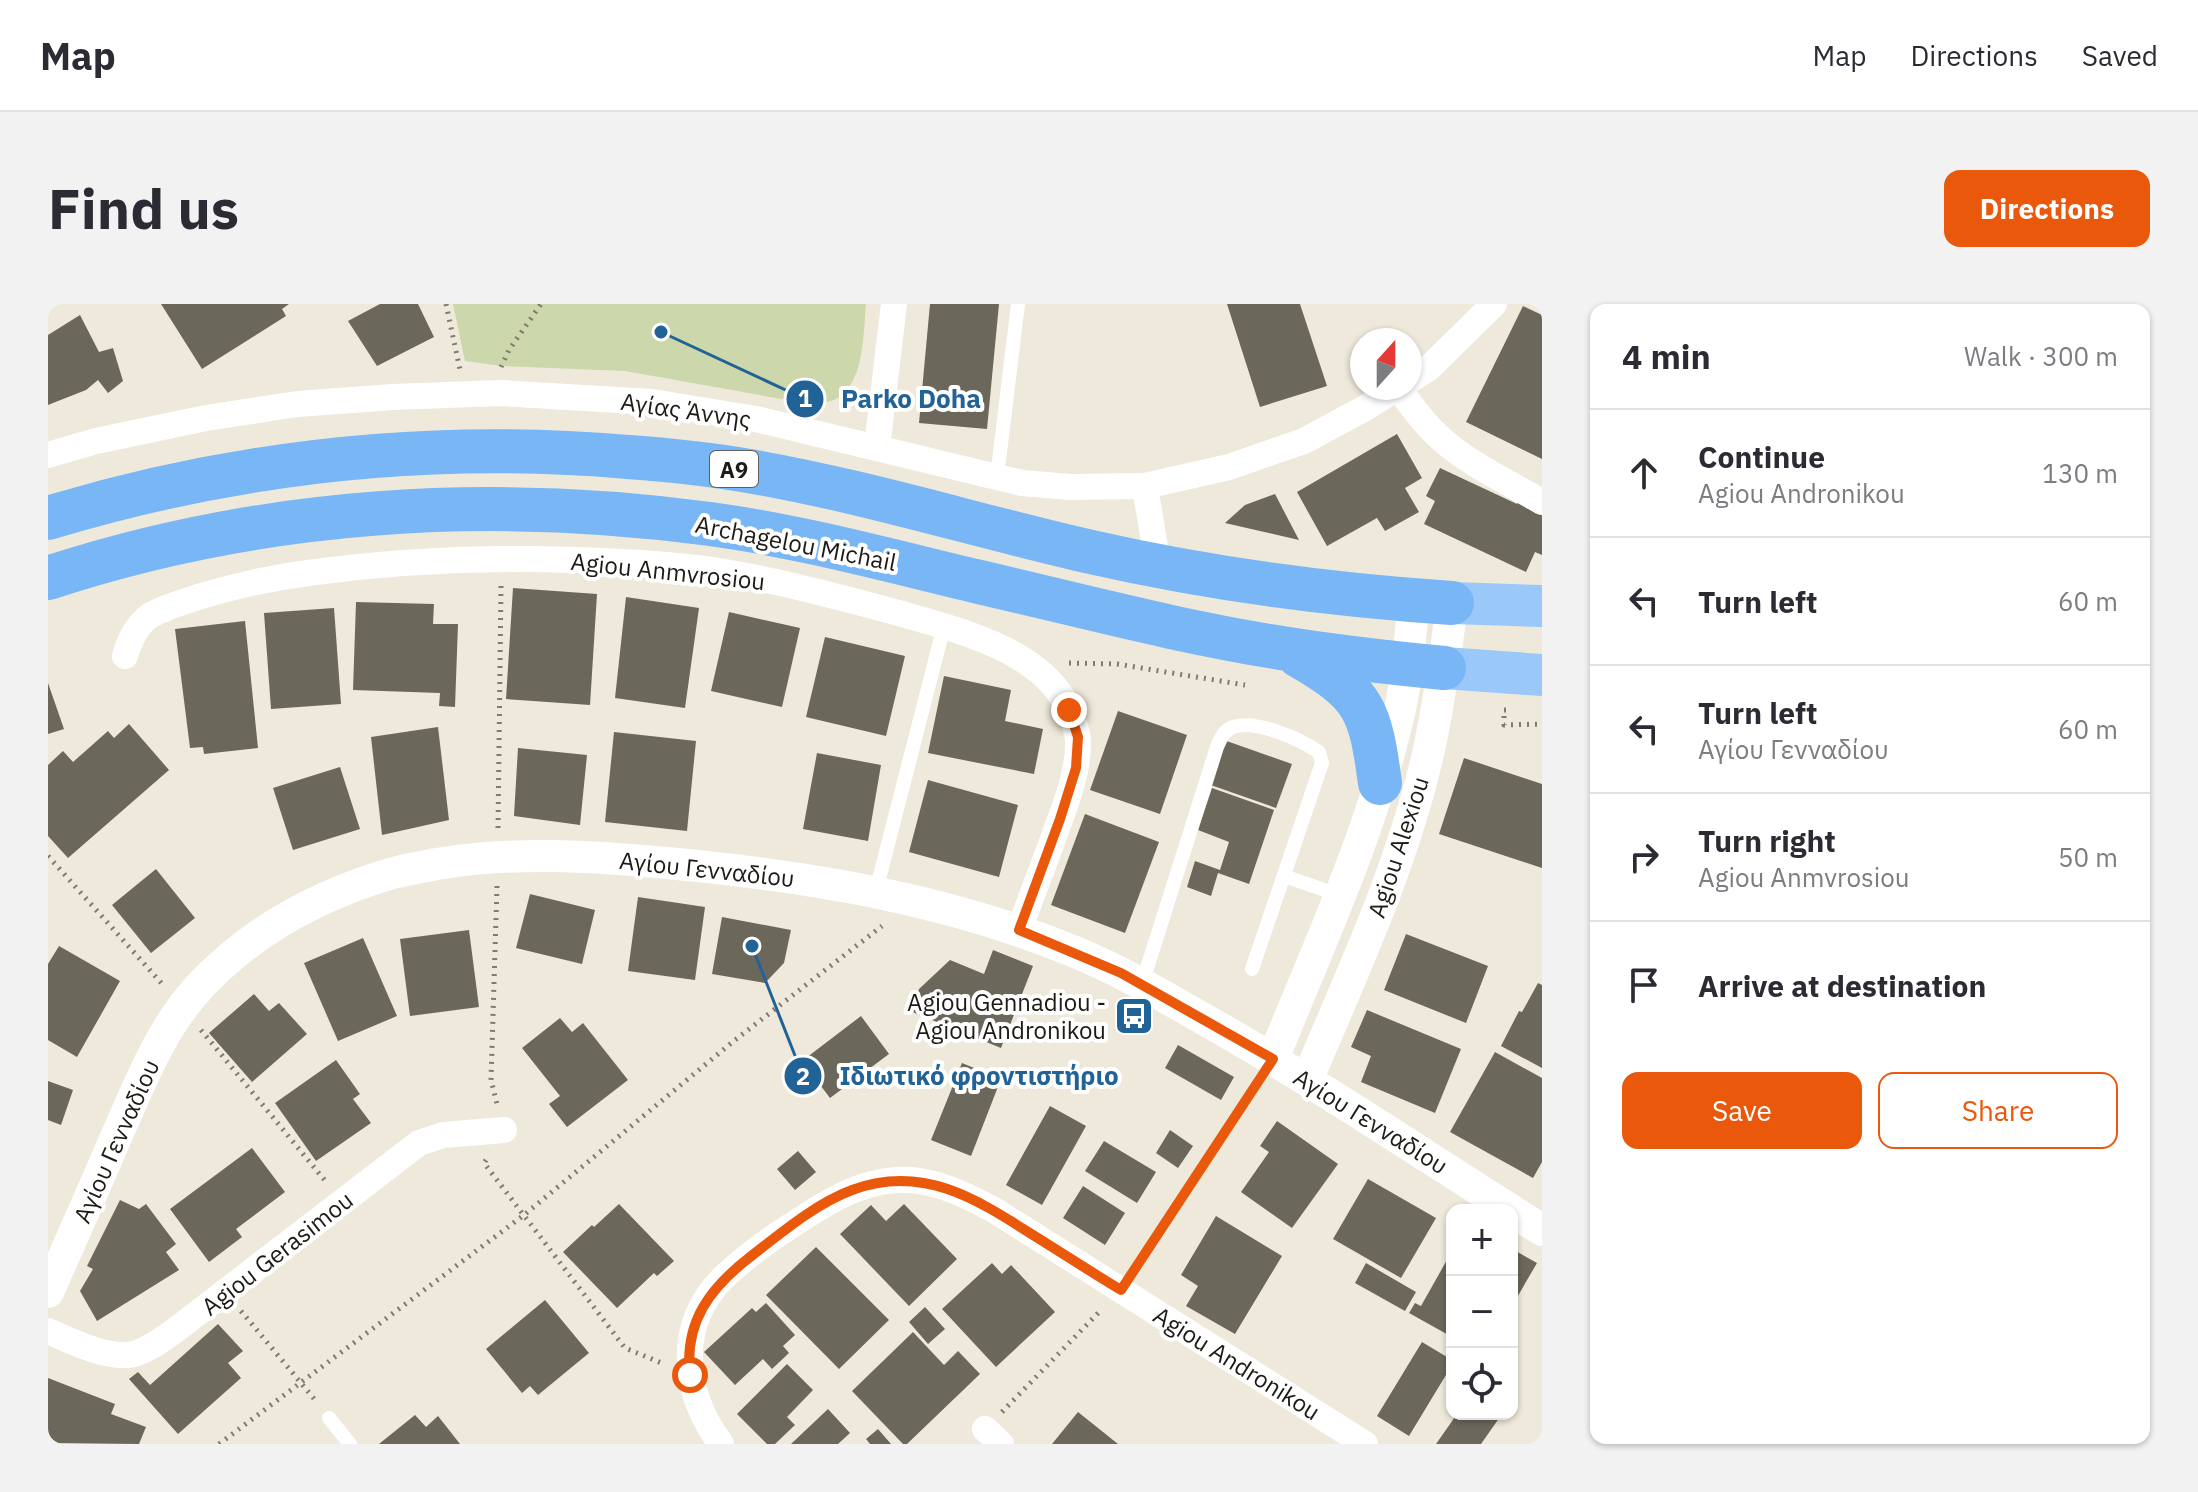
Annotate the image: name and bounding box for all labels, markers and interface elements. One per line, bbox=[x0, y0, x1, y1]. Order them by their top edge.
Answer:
text: Map bbox=[40, 31, 116, 80]
text: Map bbox=[1812, 37, 1866, 74]
text: Directions bbox=[1910, 37, 2038, 74]
text: Saved bbox=[2082, 37, 2158, 74]
button: Directions bbox=[1944, 170, 2150, 247]
text: Find us bbox=[48, 172, 239, 244]
north arrow bbox=[1350, 328, 1422, 400]
text: 4 min bbox=[1622, 334, 1711, 378]
text: Walk · 300 m bbox=[1964, 339, 2118, 373]
callout: Parko Doha bbox=[785, 374, 997, 424]
text: Parko Doha bbox=[841, 381, 981, 415]
text: 1 bbox=[798, 382, 812, 414]
street label: Αγίας Άννης bbox=[619, 385, 753, 435]
text: Continue bbox=[1698, 437, 1825, 476]
road number: A9 bbox=[710, 451, 758, 487]
icon: ahead bbox=[1622, 451, 1666, 495]
text: 130 m bbox=[2042, 456, 2118, 490]
text: Agiou Andronikou bbox=[1698, 476, 1905, 510]
street label: Archagelou Michail bbox=[693, 508, 899, 578]
street label: Agiou Anmvrosiou bbox=[569, 545, 767, 597]
icon: left bbox=[1622, 579, 1666, 623]
text: Turn left bbox=[1698, 582, 1817, 621]
text: 60 m bbox=[2058, 584, 2118, 618]
route end bbox=[1051, 692, 1087, 728]
text: Turn left bbox=[1698, 693, 1817, 732]
icon: left bbox=[1622, 707, 1666, 751]
text: 60 m bbox=[2058, 712, 2118, 746]
text: Αγίου Γενναδίου bbox=[1698, 732, 1889, 766]
street label: Agiou Alexiou bbox=[1360, 772, 1436, 922]
text: Turn right bbox=[1698, 821, 1836, 860]
icon: right bbox=[1622, 835, 1666, 879]
text: 50 m bbox=[2058, 840, 2118, 874]
street label: Αγίου Γενναδίου bbox=[618, 844, 796, 894]
text: Agiou Anmvrosiou bbox=[1698, 860, 1910, 894]
icon: arrive bbox=[1622, 963, 1666, 1007]
text: Arrive at destination bbox=[1698, 966, 1986, 1005]
place label: Agiou Gennadiou - Agiou Andronikou bbox=[907, 986, 1106, 1046]
bus stop icon: Agiou Gennadiou - Agiou Andronikou bbox=[1113, 995, 1155, 1037]
callout: Ιδιωτικό φροντιστήριο bbox=[783, 1051, 1135, 1101]
street label: Αγίου Γενναδίου bbox=[66, 1054, 166, 1228]
text: Ιδιωτικό φροντιστήριο bbox=[839, 1058, 1119, 1092]
text: 2 bbox=[796, 1060, 810, 1092]
street label: Αγίου Γενναδίου bbox=[1288, 1061, 1454, 1181]
button: Save bbox=[1622, 1072, 1862, 1149]
button: Share bbox=[1878, 1072, 2118, 1149]
street label: Agiou Gerasimou bbox=[195, 1184, 359, 1322]
map controls bbox=[1446, 1204, 1518, 1420]
button: + bbox=[1446, 1204, 1518, 1276]
button: − bbox=[1446, 1276, 1518, 1348]
street label: Agiou Andronikou bbox=[1148, 1299, 1326, 1427]
button: locate bbox=[1446, 1348, 1518, 1420]
route start bbox=[672, 1357, 708, 1393]

